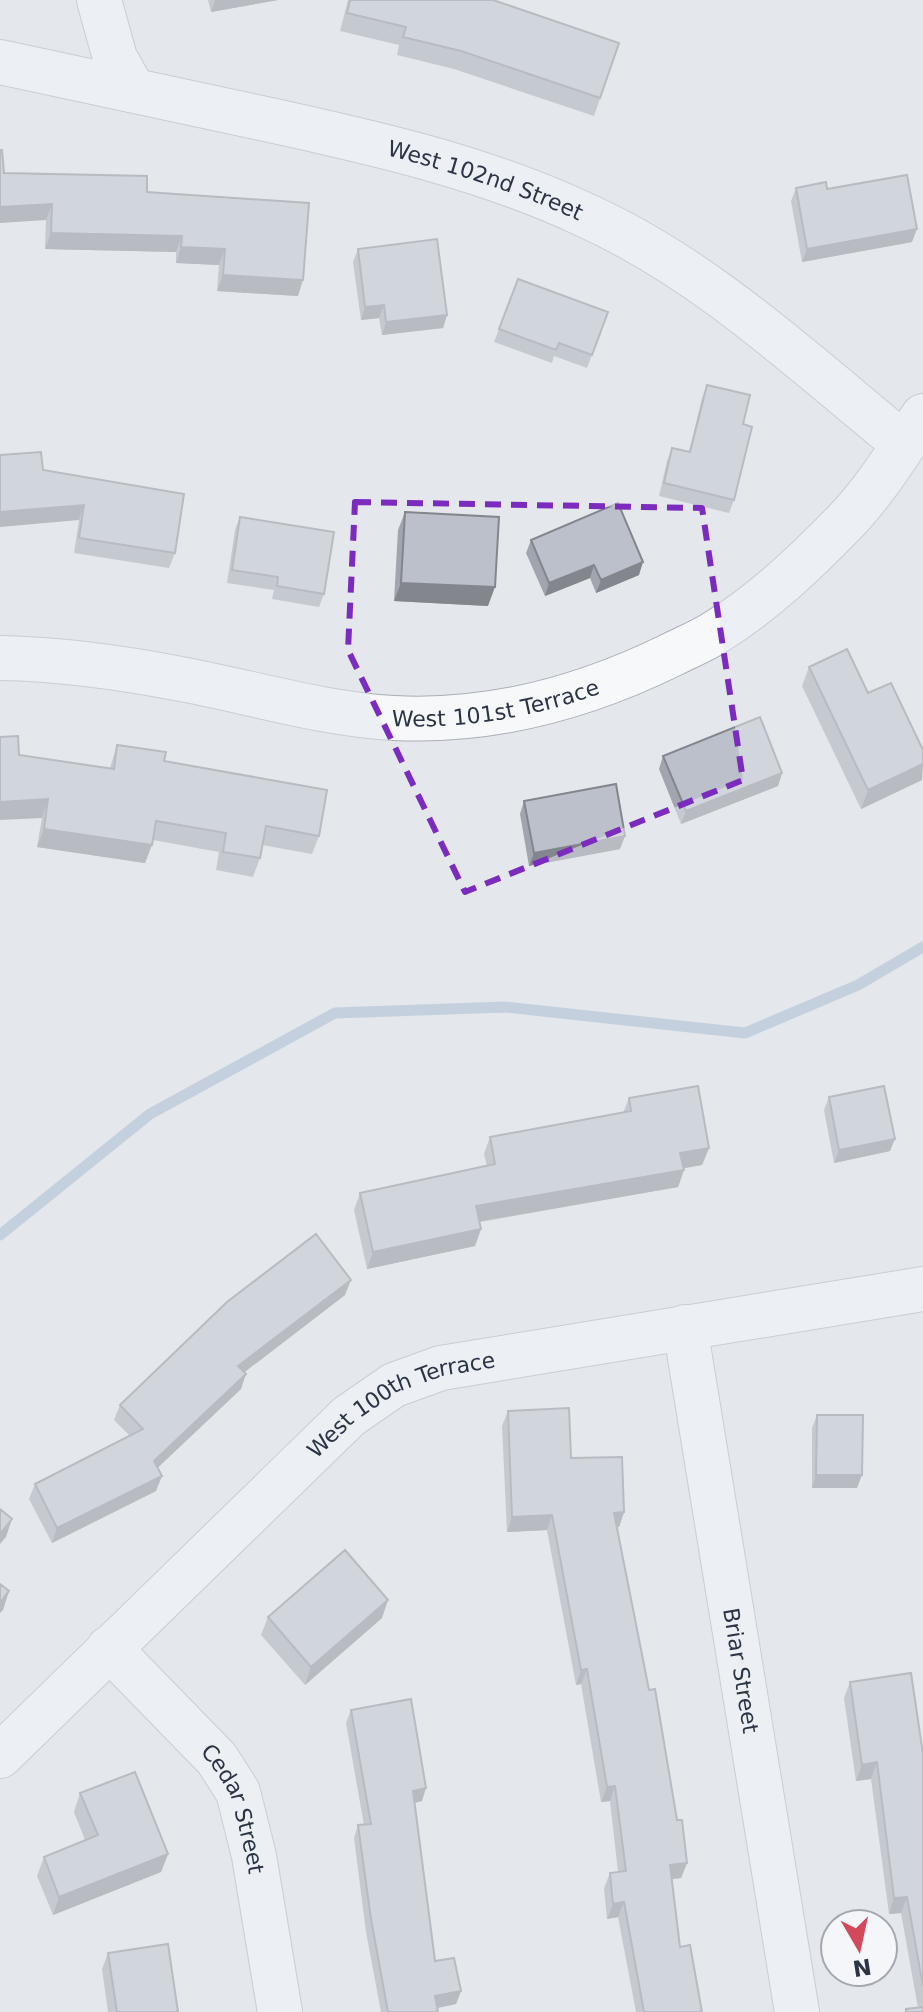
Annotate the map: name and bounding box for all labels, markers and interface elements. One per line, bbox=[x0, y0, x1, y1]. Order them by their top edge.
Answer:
street label: West 102nd Street bbox=[385, 136, 587, 226]
street label: West 101st Terrace bbox=[391, 675, 602, 732]
street label: West 100th Terrace bbox=[302, 1347, 497, 1463]
street label: Briar Street bbox=[718, 1606, 763, 1735]
street label: Cedar Street bbox=[196, 1739, 269, 1876]
north arrow bbox=[819, 1908, 899, 1988]
text: N bbox=[851, 1953, 873, 1981]

